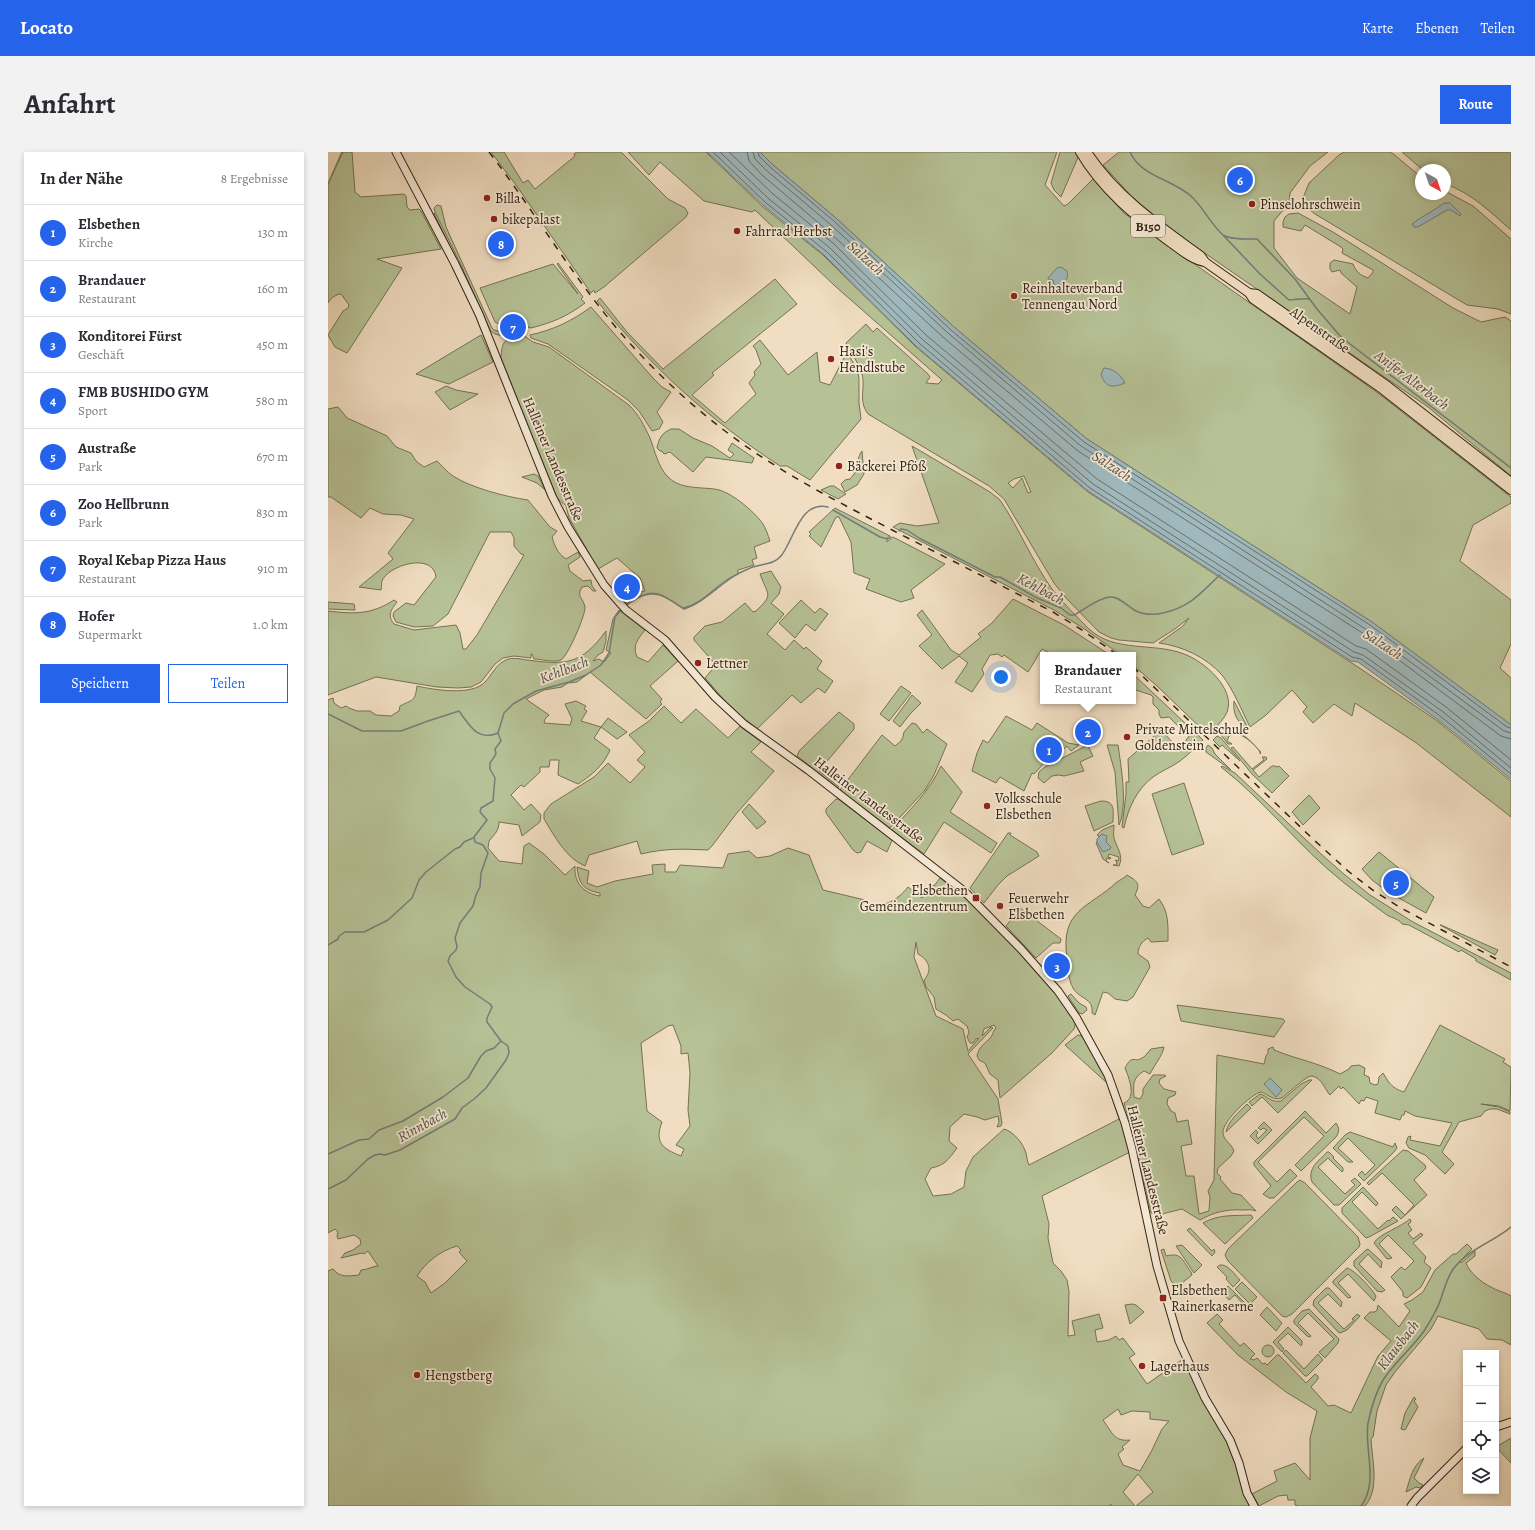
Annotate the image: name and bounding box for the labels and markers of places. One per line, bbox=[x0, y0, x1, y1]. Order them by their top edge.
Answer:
pin: 6 bbox=[1227, 165, 1253, 195]
place label: Billa bbox=[495, 189, 521, 208]
marker: Billa bbox=[482, 193, 492, 203]
place label: Pinselohrschwein bbox=[1260, 195, 1361, 214]
marker: Pinselohrschwein bbox=[1247, 199, 1257, 209]
place label: bikepalast bbox=[502, 210, 560, 229]
marker: bikepalast bbox=[489, 214, 499, 224]
place label: Fahrrad Herbst bbox=[745, 222, 833, 241]
marker: Fahrrad Herbst bbox=[732, 226, 742, 236]
pin: 8 bbox=[488, 229, 514, 259]
place label: Reinhalteverband Tennengau Nord bbox=[1022, 279, 1123, 314]
marker: Reinhalteverband Tennengau Nord bbox=[1009, 291, 1019, 301]
pin: 7 bbox=[500, 312, 526, 342]
place label: Hasi's Hendlstube bbox=[839, 342, 905, 377]
marker: Hasi's Hendlstube bbox=[826, 354, 836, 364]
place label: Bäckerei Pföß bbox=[847, 457, 927, 476]
marker: Bäckerei Pföß bbox=[834, 461, 844, 471]
pin: 4 bbox=[614, 572, 640, 602]
place label: Lettner bbox=[706, 654, 749, 673]
marker: Lettner bbox=[693, 658, 703, 668]
pin: 2 bbox=[1075, 717, 1101, 747]
place label: Private Mittelschule Goldenstein bbox=[1135, 720, 1249, 755]
marker: Private Mittelschule Goldenstein bbox=[1122, 732, 1132, 742]
pin: 1 bbox=[1036, 735, 1062, 765]
place label: Volksschule Elsbethen bbox=[994, 789, 1062, 824]
marker: Volksschule Elsbethen bbox=[982, 801, 992, 811]
pin: 5 bbox=[1383, 868, 1409, 898]
place label: Elsbethen Gemeindezentrum bbox=[860, 881, 968, 916]
place label: Feuerwehr Elsbethen bbox=[1008, 889, 1070, 924]
marker: Elsbethen Gemeindezentrum bbox=[971, 893, 981, 903]
marker: Feuerwehr Elsbethen bbox=[995, 901, 1005, 911]
pin: 3 bbox=[1044, 951, 1070, 981]
place label: Elsbethen Rainerkaserne bbox=[1171, 1281, 1253, 1316]
marker: Elsbethen Rainerkaserne bbox=[1158, 1293, 1168, 1303]
place label: Lagerhaus bbox=[1150, 1357, 1209, 1376]
marker: Lagerhaus bbox=[1137, 1361, 1147, 1371]
place label: Hengstberg bbox=[425, 1366, 492, 1385]
marker: Hengstberg bbox=[412, 1370, 422, 1380]

